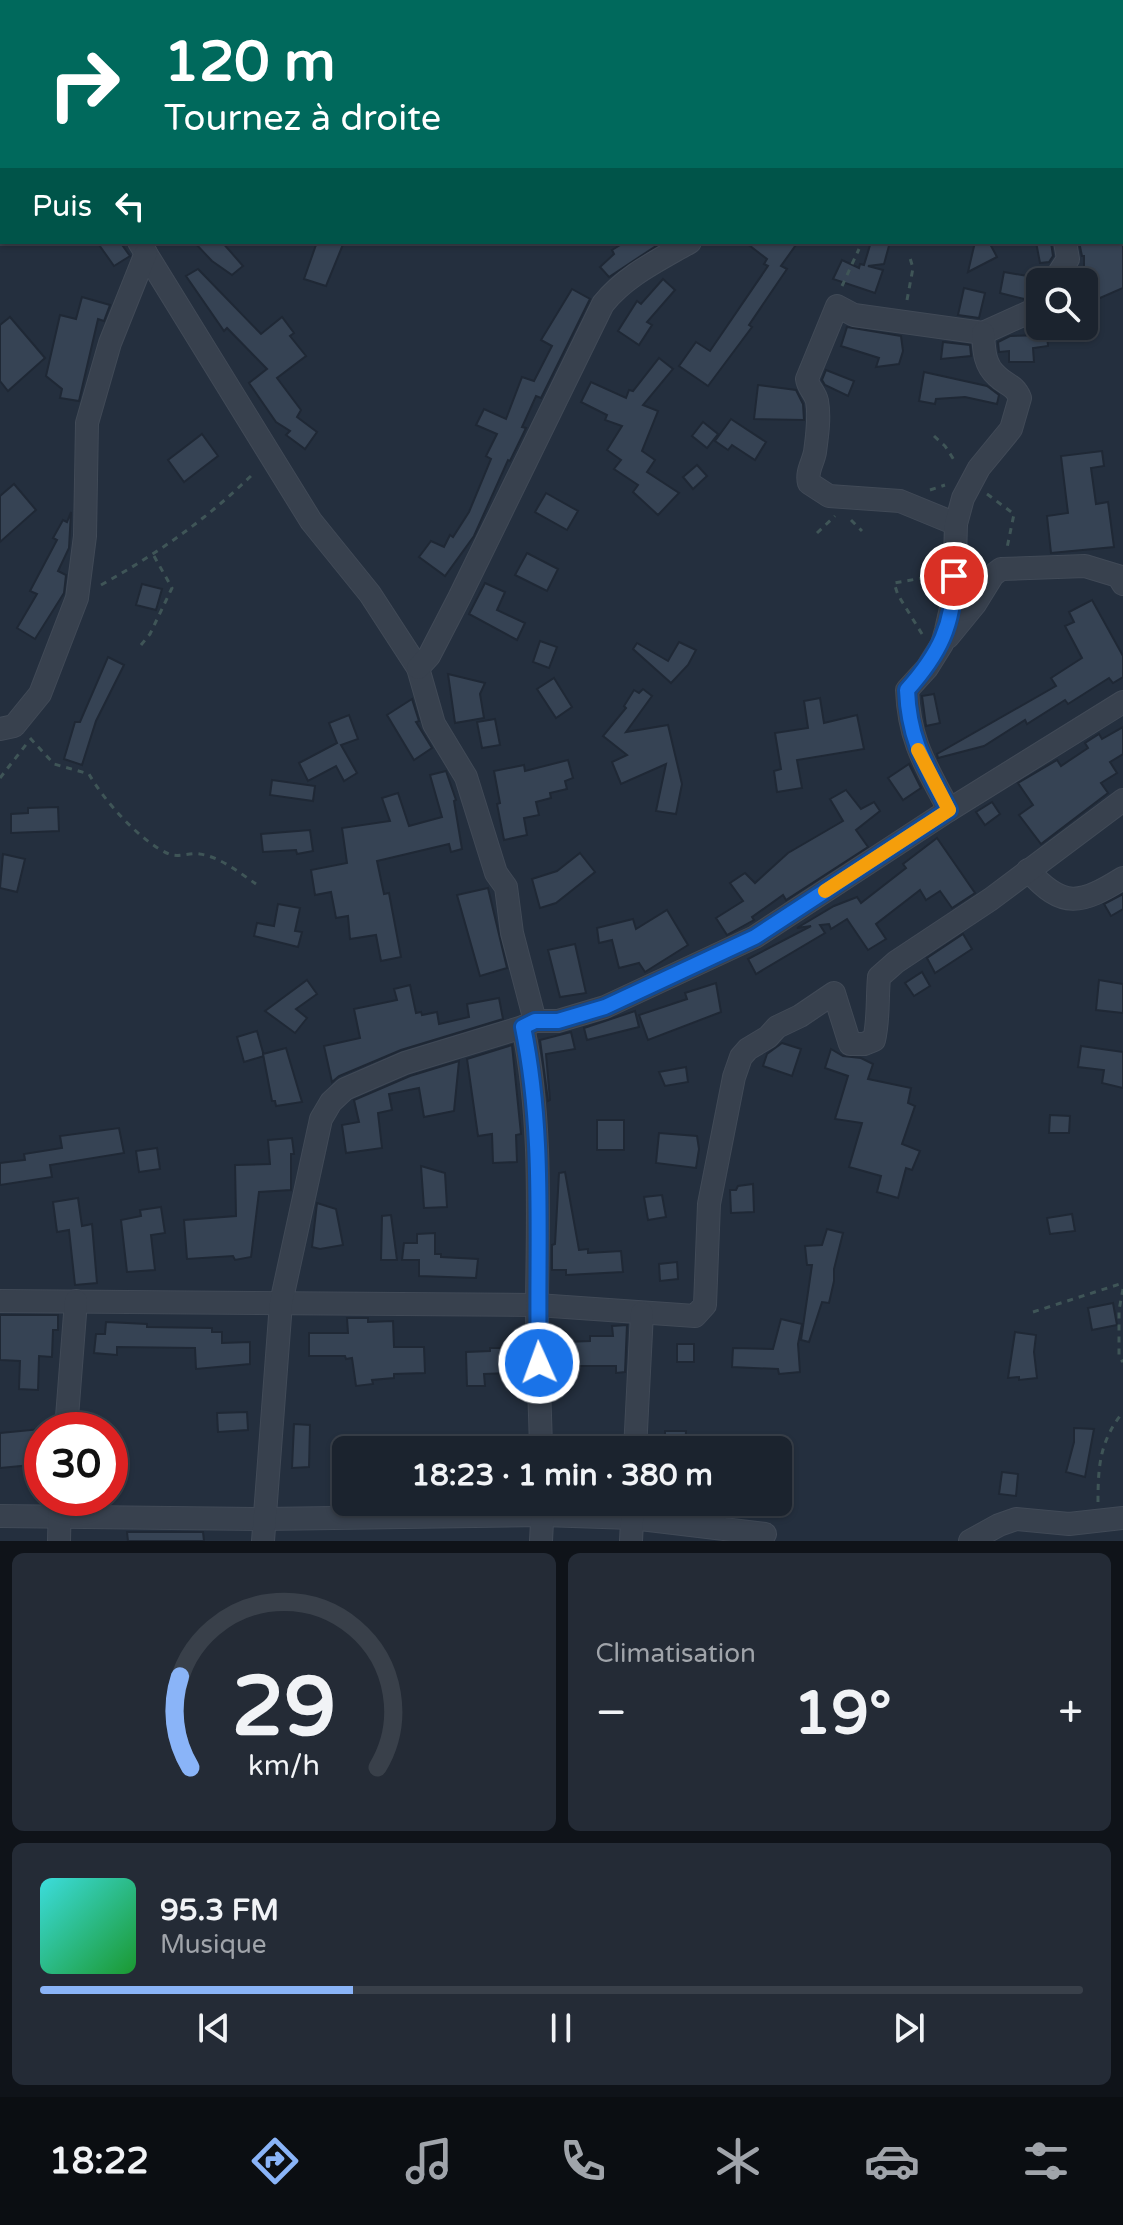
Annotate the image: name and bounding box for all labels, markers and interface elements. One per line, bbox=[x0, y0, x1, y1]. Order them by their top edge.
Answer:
text: 120 m bbox=[164, 29, 335, 96]
icon: right bbox=[32, 32, 136, 136]
text: Tournez à droite bbox=[164, 97, 441, 140]
icon: left bbox=[108, 184, 152, 228]
text: Puis bbox=[32, 188, 92, 225]
map controls bbox=[1026, 268, 1098, 340]
button: search bbox=[1026, 268, 1098, 340]
pin bbox=[920, 542, 988, 610]
icon: arrive bbox=[932, 554, 976, 598]
position arrow bbox=[497, 1321, 581, 1405]
speed limit sign: 30 bbox=[24, 1412, 128, 1516]
text: 18:23 · 1 min · 380 m bbox=[411, 1457, 713, 1494]
text: Climatisation bbox=[596, 1638, 756, 1669]
text: 29 bbox=[232, 1658, 336, 1758]
text: 19° bbox=[794, 1678, 892, 1750]
text: − bbox=[596, 1687, 627, 1740]
text: + bbox=[1058, 1687, 1083, 1740]
text: km/h bbox=[248, 1749, 320, 1783]
text: 95.3 FM bbox=[160, 1892, 279, 1929]
text: Musique bbox=[160, 1929, 267, 1960]
icon: previous bbox=[192, 2006, 236, 2050]
icon: pause bbox=[539, 2006, 583, 2050]
icon: next bbox=[887, 2006, 931, 2050]
icon: directions bbox=[247, 2133, 303, 2189]
icon: music bbox=[401, 2133, 457, 2189]
icon: phone bbox=[555, 2133, 611, 2189]
icon: climate bbox=[710, 2133, 766, 2189]
icon: car bbox=[864, 2133, 920, 2189]
icon: filters bbox=[1018, 2133, 1074, 2189]
text: 18:22 bbox=[49, 2140, 149, 2183]

